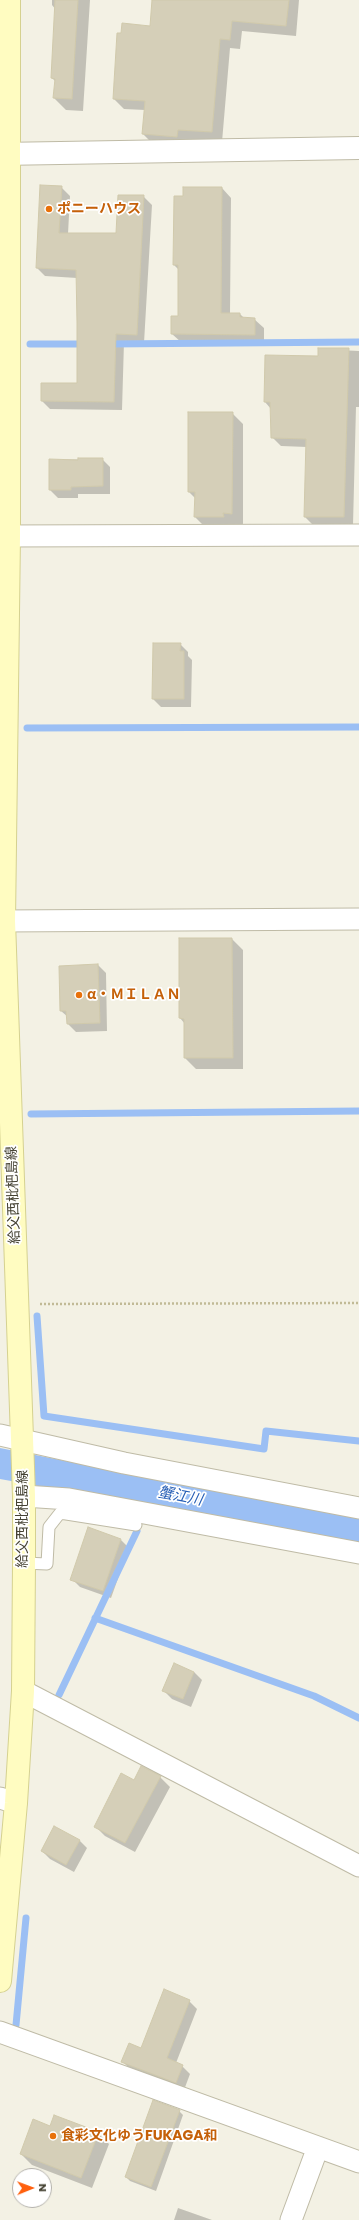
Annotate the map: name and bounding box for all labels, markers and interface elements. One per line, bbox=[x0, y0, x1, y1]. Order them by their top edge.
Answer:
place label: ポニーハウス bbox=[57, 201, 141, 217]
marker: ポニーハウス bbox=[44, 204, 54, 214]
place label: α・ＭＩＬＡＮ bbox=[87, 987, 180, 1003]
marker: α・ＭＩＬＡＮ bbox=[74, 990, 84, 1000]
street label: 給父西枇杷島線 bbox=[4, 1146, 24, 1244]
street label: 給父西枇杷島線 bbox=[15, 1470, 31, 1568]
water label: 蟹江川 bbox=[156, 1484, 204, 1510]
place label: 食彩文化ゆうFUKAGA和 bbox=[61, 2128, 218, 2144]
marker: 食彩文化ゆうFUKAGA和 bbox=[48, 2131, 58, 2141]
north arrow bbox=[12, 2168, 52, 2208]
text: N bbox=[35, 2184, 51, 2192]

